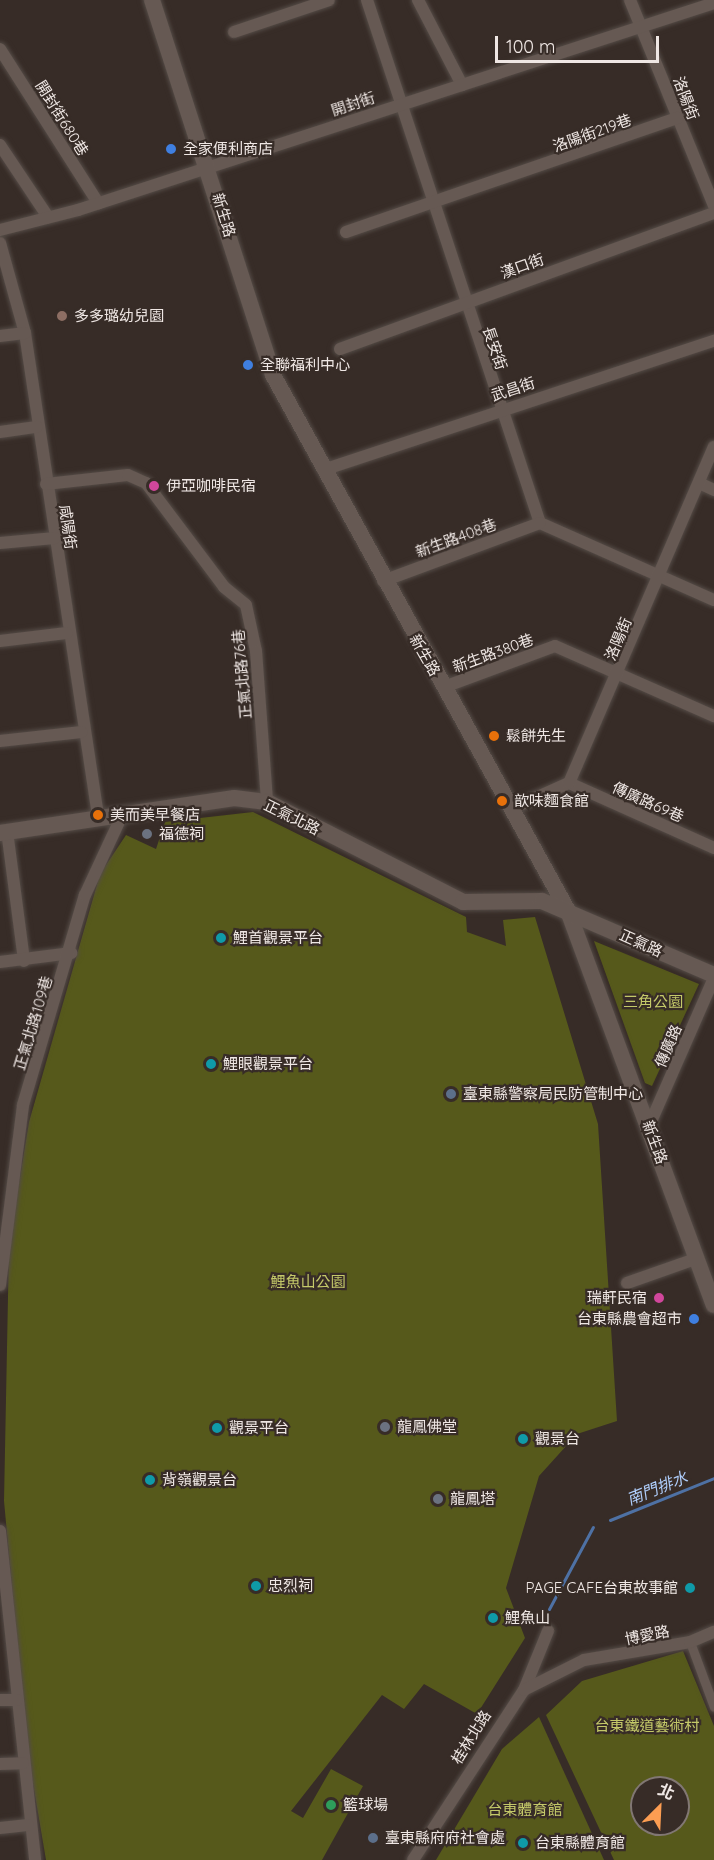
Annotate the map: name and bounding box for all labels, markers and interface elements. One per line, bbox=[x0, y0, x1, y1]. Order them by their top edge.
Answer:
scale bar bbox=[498, 24, 662, 62]
text: 100 m bbox=[506, 35, 555, 58]
street label: 洛陽街 bbox=[670, 74, 702, 122]
street label: 開封街680巷 bbox=[32, 77, 92, 159]
street label: 開封街 bbox=[329, 88, 377, 120]
street label: 洛陽街219巷 bbox=[550, 110, 634, 156]
place label: 全家便利商店 bbox=[183, 140, 273, 158]
marker: 全家便利商店 bbox=[164, 142, 178, 156]
street label: 新生路 bbox=[209, 191, 239, 239]
street label: 漢口街 bbox=[498, 250, 546, 282]
place label: 多多璐幼兒園 bbox=[74, 307, 164, 325]
marker: 多多璐幼兒園 bbox=[55, 309, 69, 323]
street label: 長安街 bbox=[479, 324, 511, 372]
place label: 全聯福利中心 bbox=[260, 356, 350, 374]
marker: 全聯福利中心 bbox=[241, 358, 255, 372]
street label: 武昌街 bbox=[489, 373, 537, 405]
place label: 伊亞咖啡民宿 bbox=[166, 477, 256, 495]
marker: 伊亞咖啡民宿 bbox=[147, 479, 161, 493]
street label: 咸陽街 bbox=[56, 503, 80, 551]
street label: 新生路408巷 bbox=[413, 515, 499, 561]
street label: 洛陽街 bbox=[601, 615, 635, 663]
street label: 正氣北路76巷 bbox=[229, 628, 255, 720]
street label: 新生路380巷 bbox=[450, 630, 536, 676]
street label: 新生路 bbox=[406, 631, 444, 679]
place label: 鬆餅先生 bbox=[506, 727, 566, 745]
marker: 鬆餅先生 bbox=[487, 729, 501, 743]
street label: 傳廣路69巷 bbox=[609, 778, 687, 826]
place label: 歆味麵食館 bbox=[514, 792, 589, 810]
marker: 歆味麵食館 bbox=[495, 794, 509, 808]
street label: 正氣北路 bbox=[261, 796, 323, 838]
place label: 美而美早餐店 bbox=[110, 806, 200, 824]
marker: 美而美早餐店 bbox=[91, 808, 105, 822]
place label: 福德祠 bbox=[159, 825, 204, 843]
marker: 福德祠 bbox=[140, 827, 154, 841]
street label: 正氣路 bbox=[617, 926, 665, 960]
place label: 鯉首觀景平台 bbox=[233, 929, 323, 947]
marker: 鯉首觀景平台 bbox=[214, 931, 228, 945]
street label: 正氣北路109巷 bbox=[10, 974, 56, 1072]
park label: 三角公園 bbox=[623, 993, 683, 1011]
street label: 傳廣路 bbox=[651, 1022, 685, 1070]
place label: 鯉眼觀景平台 bbox=[223, 1055, 313, 1073]
marker: 鯉眼觀景平台 bbox=[204, 1057, 218, 1071]
place label: 臺東縣警察局民防管制中心 bbox=[463, 1085, 643, 1103]
marker: 臺東縣警察局民防管制中心 bbox=[444, 1087, 458, 1101]
street label: 新生路 bbox=[639, 1118, 671, 1166]
park label: 鯉魚山公園 bbox=[271, 1273, 345, 1291]
place label: 瑞軒民宿 bbox=[587, 1289, 647, 1307]
marker: 瑞軒民宿 bbox=[652, 1291, 666, 1305]
place label: 台東縣農會超市 bbox=[577, 1310, 682, 1328]
marker: 台東縣農會超市 bbox=[687, 1312, 701, 1326]
place label: 龍鳳佛堂 bbox=[397, 1418, 457, 1436]
place label: 觀景平台 bbox=[229, 1419, 289, 1437]
marker: 龍鳳佛堂 bbox=[378, 1420, 392, 1434]
marker: 觀景平台 bbox=[210, 1421, 224, 1435]
place label: 觀景台 bbox=[535, 1430, 580, 1448]
marker: 觀景台 bbox=[516, 1432, 530, 1446]
water label: 南門排水 bbox=[624, 1467, 690, 1509]
place label: 背嶺觀景台 bbox=[162, 1471, 237, 1489]
marker: 背嶺觀景台 bbox=[143, 1473, 157, 1487]
place label: 龍鳳塔 bbox=[450, 1490, 495, 1508]
marker: 龍鳳塔 bbox=[431, 1492, 445, 1506]
place label: 忠烈祠 bbox=[268, 1577, 313, 1595]
marker: 忠烈祠 bbox=[249, 1579, 263, 1593]
place label: PAGE CAFE台東故事館 bbox=[525, 1579, 678, 1597]
marker: PAGE CAFE台東故事館 bbox=[683, 1581, 697, 1595]
place label: 鯉魚山 bbox=[505, 1609, 550, 1627]
marker: 鯉魚山 bbox=[486, 1611, 500, 1625]
street label: 博愛路 bbox=[623, 1622, 671, 1648]
street label: 桂林北路 bbox=[447, 1707, 495, 1767]
park label: 台東鐵道藝術村 bbox=[595, 1717, 699, 1735]
north arrow bbox=[630, 1776, 690, 1836]
text: 北 bbox=[655, 1779, 678, 1804]
place label: 籃球場 bbox=[343, 1796, 388, 1814]
marker: 籃球場 bbox=[324, 1798, 338, 1812]
park label: 台東體育館 bbox=[488, 1801, 562, 1819]
place label: 臺東縣府府社會處 bbox=[385, 1829, 505, 1847]
marker: 臺東縣府府社會處 bbox=[366, 1831, 380, 1845]
place label: 台東縣體育館 bbox=[535, 1834, 625, 1852]
marker: 台東縣體育館 bbox=[516, 1836, 530, 1850]

